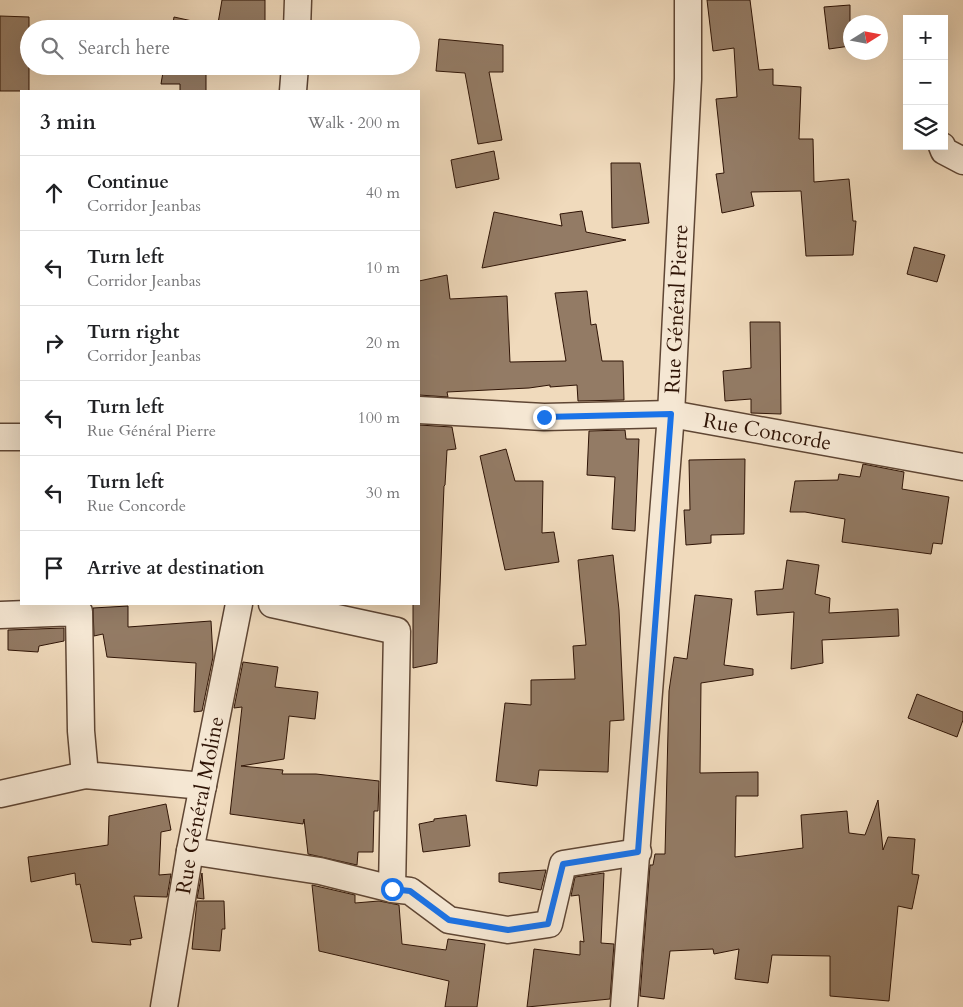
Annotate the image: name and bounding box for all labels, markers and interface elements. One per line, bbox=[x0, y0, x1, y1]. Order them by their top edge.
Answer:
north arrow bbox=[843, 15, 888, 60]
map controls bbox=[903, 15, 948, 150]
button: + bbox=[903, 15, 948, 60]
search box bbox=[20, 20, 420, 75]
icon: search bbox=[38, 34, 66, 62]
text: Search here bbox=[78, 35, 170, 61]
button: − bbox=[903, 60, 948, 105]
button: layers bbox=[903, 105, 948, 150]
text: 3 min bbox=[40, 108, 96, 137]
text: Walk · 200 m bbox=[308, 112, 400, 134]
text: Continue bbox=[87, 169, 169, 195]
icon: ahead bbox=[40, 179, 68, 207]
text: 40 m bbox=[366, 182, 400, 204]
text: Corridor Jeanbas bbox=[87, 195, 201, 217]
street label: Rue Général Pierre bbox=[658, 224, 695, 394]
text: Turn left bbox=[87, 244, 164, 270]
icon: left bbox=[40, 254, 68, 282]
text: 10 m bbox=[366, 257, 400, 279]
text: Corridor Jeanbas bbox=[87, 270, 201, 292]
text: Turn right bbox=[87, 319, 179, 345]
icon: right bbox=[40, 329, 68, 357]
text: 20 m bbox=[366, 332, 400, 354]
text: Corridor Jeanbas bbox=[87, 345, 201, 367]
text: Turn left bbox=[87, 394, 164, 420]
icon: left bbox=[40, 404, 68, 432]
route end bbox=[533, 406, 556, 429]
street label: Rue Concorde bbox=[701, 406, 834, 457]
text: 100 m bbox=[358, 407, 400, 429]
text: Rue Général Pierre bbox=[87, 420, 216, 442]
text: Turn left bbox=[87, 469, 164, 495]
icon: left bbox=[40, 479, 68, 507]
text: 30 m bbox=[366, 482, 400, 504]
text: Rue Concorde bbox=[87, 495, 186, 517]
icon: arrive bbox=[40, 554, 68, 582]
text: Arrive at destination bbox=[87, 555, 264, 581]
street label: Rue Général Moline bbox=[169, 714, 231, 896]
route start bbox=[381, 878, 404, 901]

